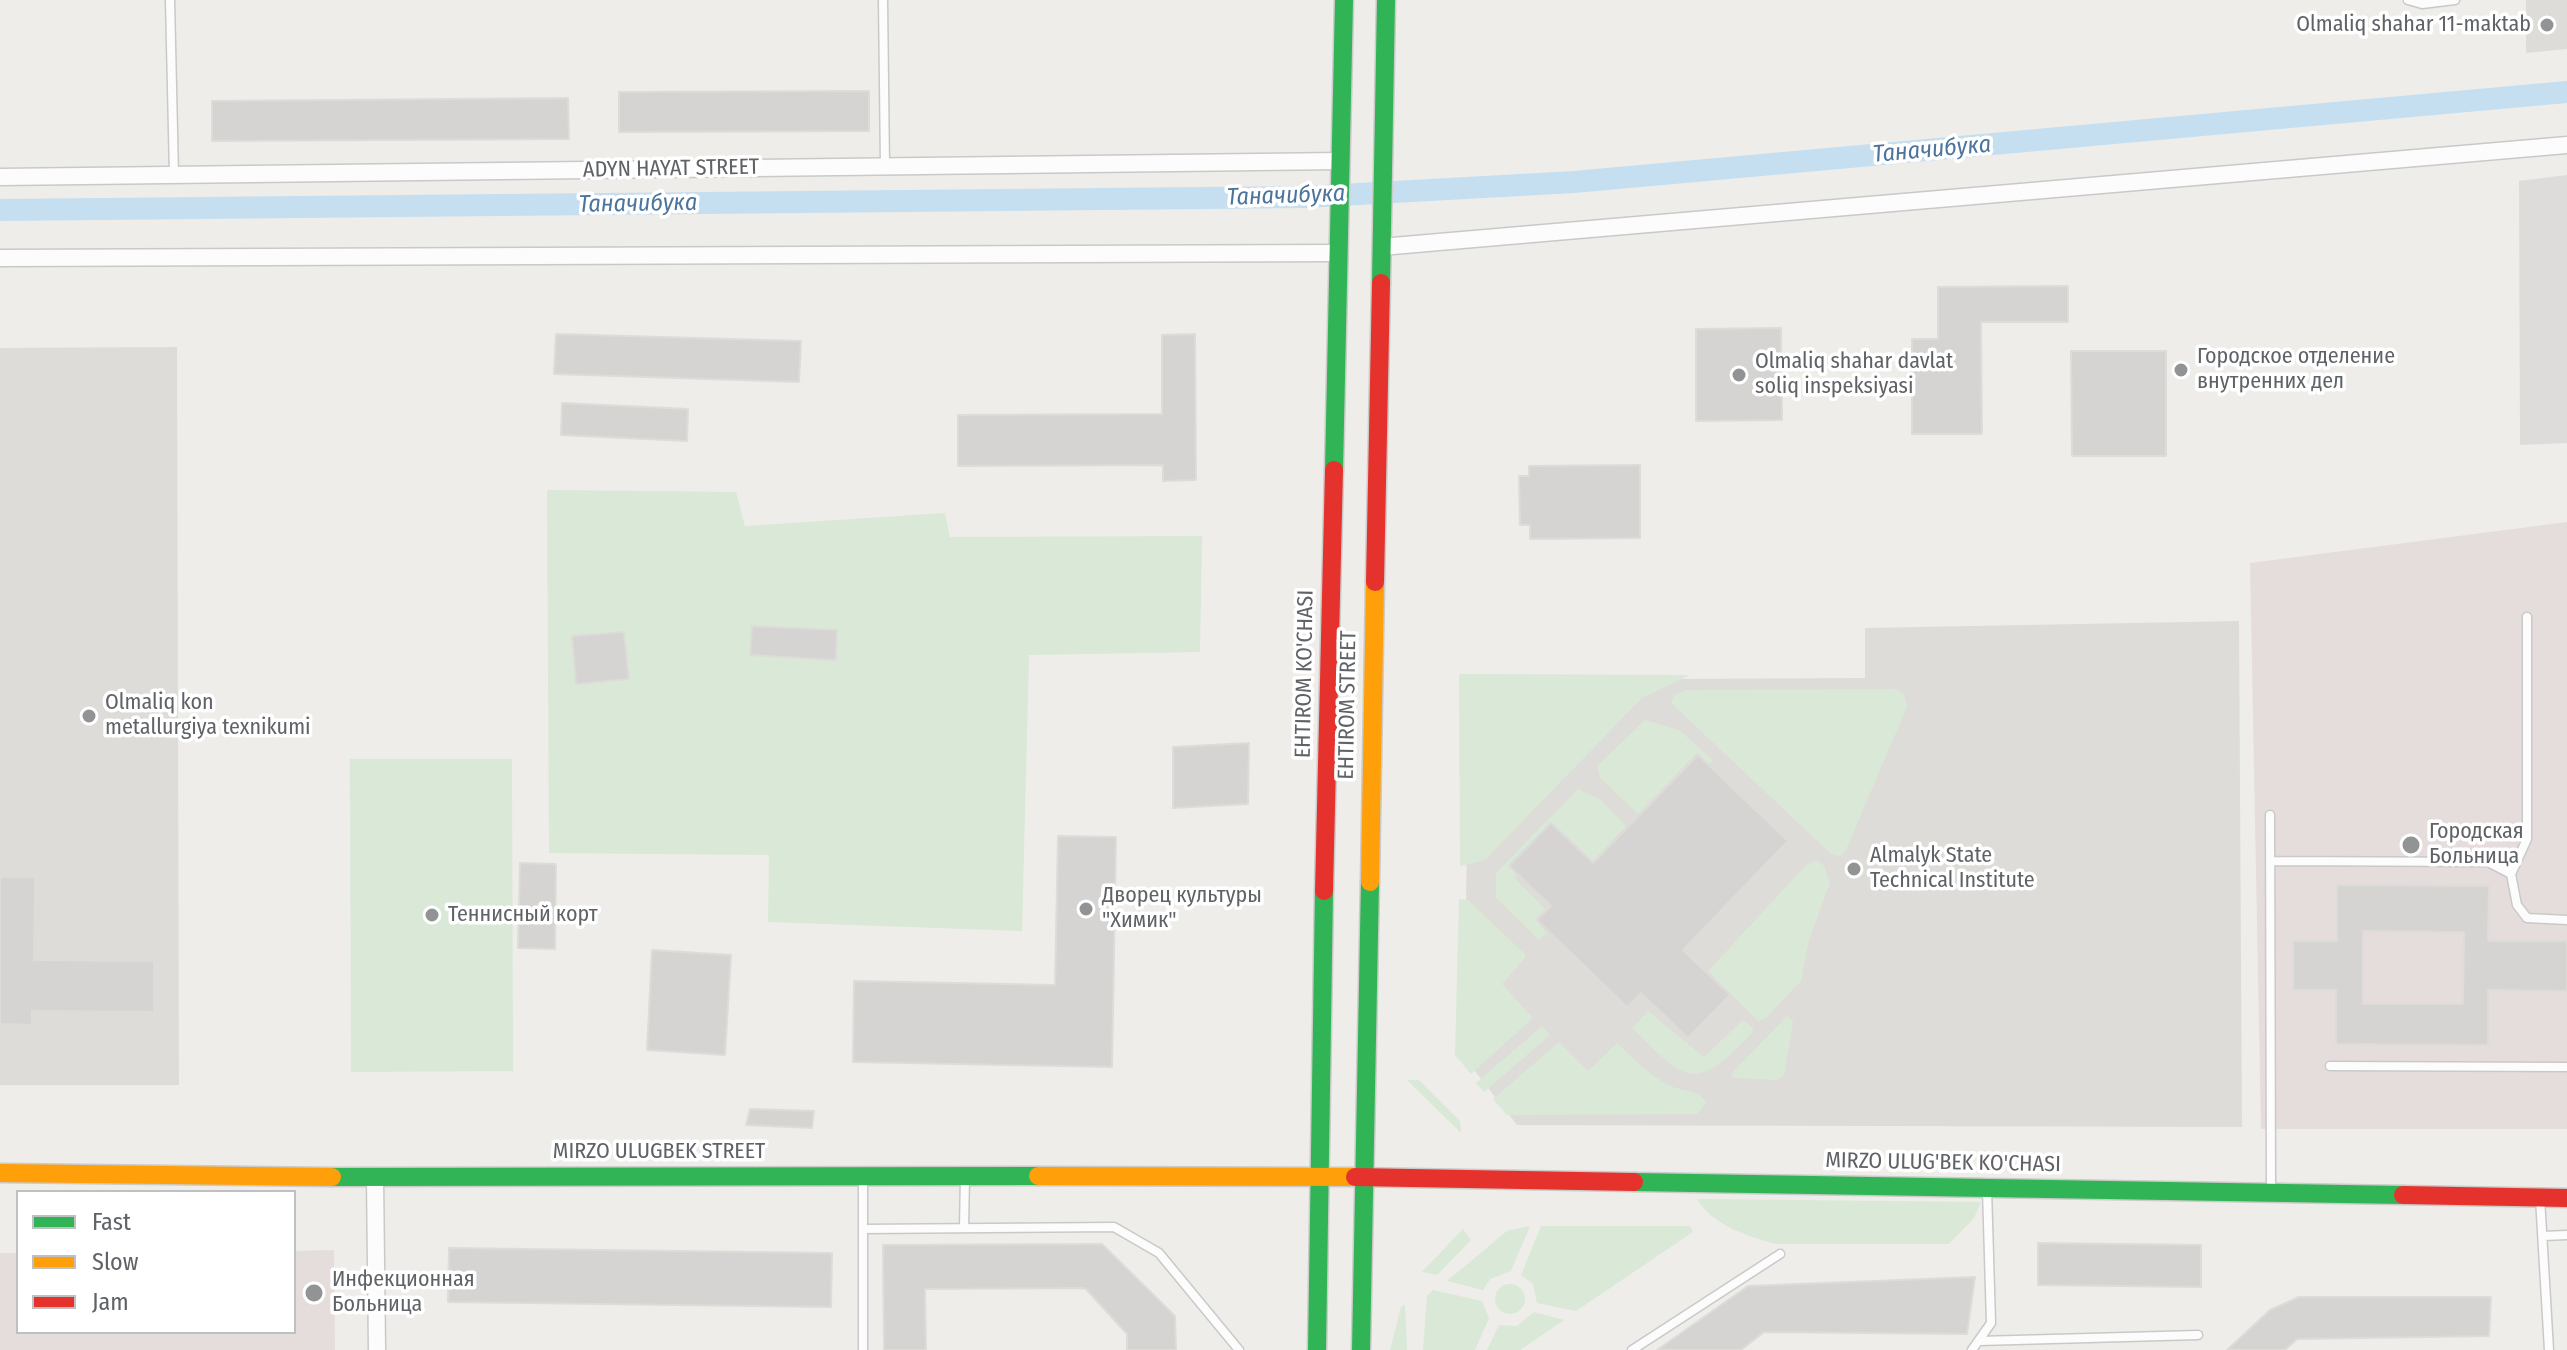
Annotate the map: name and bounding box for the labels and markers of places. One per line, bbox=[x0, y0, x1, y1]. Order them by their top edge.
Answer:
place label: Olmaliq shahar 11-maktab bbox=[2296, 12, 2531, 38]
marker: Olmaliq shahar 11-maktab bbox=[2538, 16, 2556, 34]
place label: Городское отделение внутренних дел bbox=[2197, 344, 2395, 396]
place label: Olmaliq shahar davlat soliq inspeksiyasi bbox=[1755, 349, 1953, 400]
marker: Городское отделение внутренних дел bbox=[2172, 361, 2190, 379]
marker: Olmaliq shahar davlat soliq inspeksiyasi bbox=[1730, 366, 1748, 384]
place label: Olmaliq kon metallurgiya texnikumi bbox=[105, 690, 311, 742]
marker: Olmaliq kon metallurgiya texnikumi bbox=[80, 707, 98, 725]
place label: Городская Больница bbox=[2429, 819, 2524, 870]
marker: Городская Больница bbox=[2400, 834, 2422, 856]
place label: Almalyk State Technical Institute bbox=[1870, 843, 2035, 894]
marker: Almalyk State Technical Institute bbox=[1845, 860, 1863, 878]
place label: Дворец культуры "Химик" bbox=[1102, 883, 1262, 934]
marker: Дворец культуры "Химик" bbox=[1077, 900, 1095, 918]
place label: Теннисный корт bbox=[448, 902, 598, 928]
marker: Теннисный корт bbox=[423, 906, 441, 924]
place label: Инфекционная Больница bbox=[332, 1267, 475, 1318]
marker: Инфекционная Больница bbox=[303, 1282, 325, 1304]

